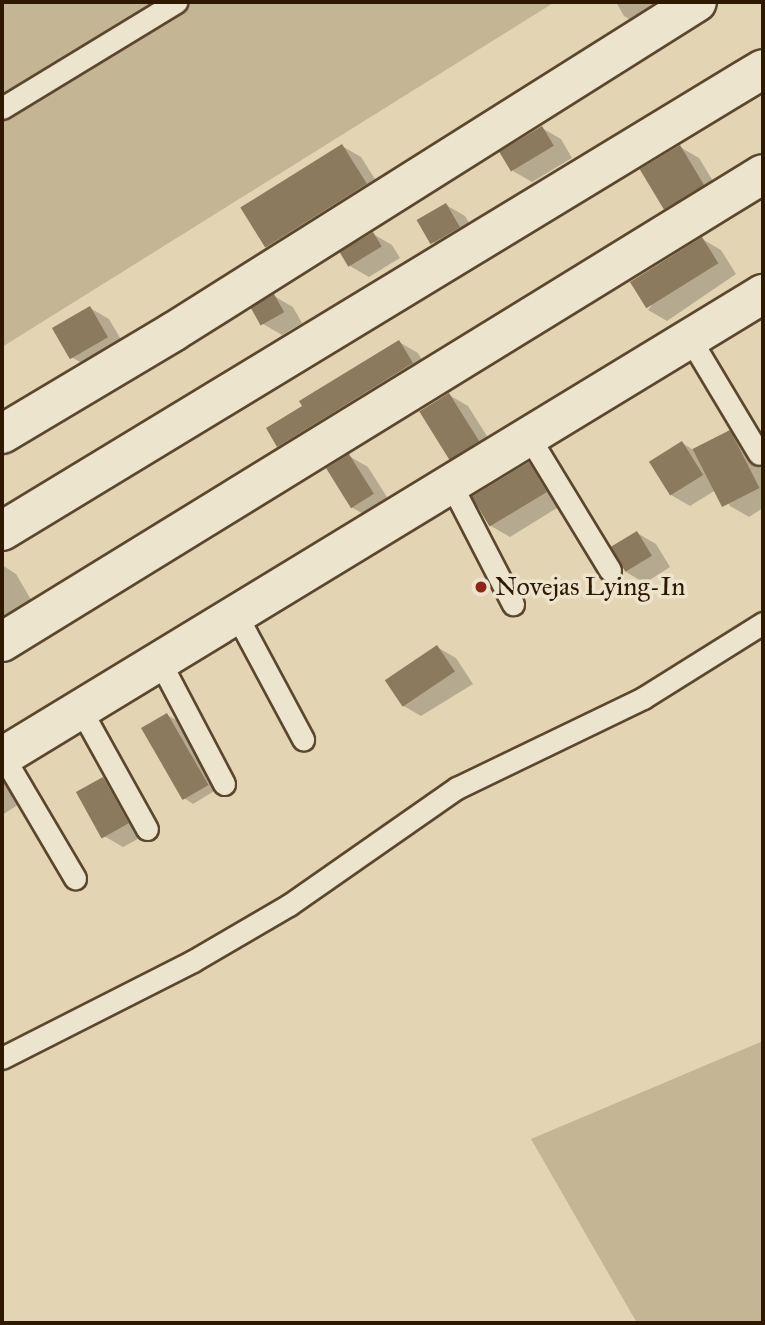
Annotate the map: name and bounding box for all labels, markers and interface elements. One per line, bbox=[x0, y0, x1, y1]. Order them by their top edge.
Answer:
place label: Novejas Lying-In bbox=[495, 571, 685, 603]
marker: Novejas Lying-In bbox=[473, 579, 489, 595]

